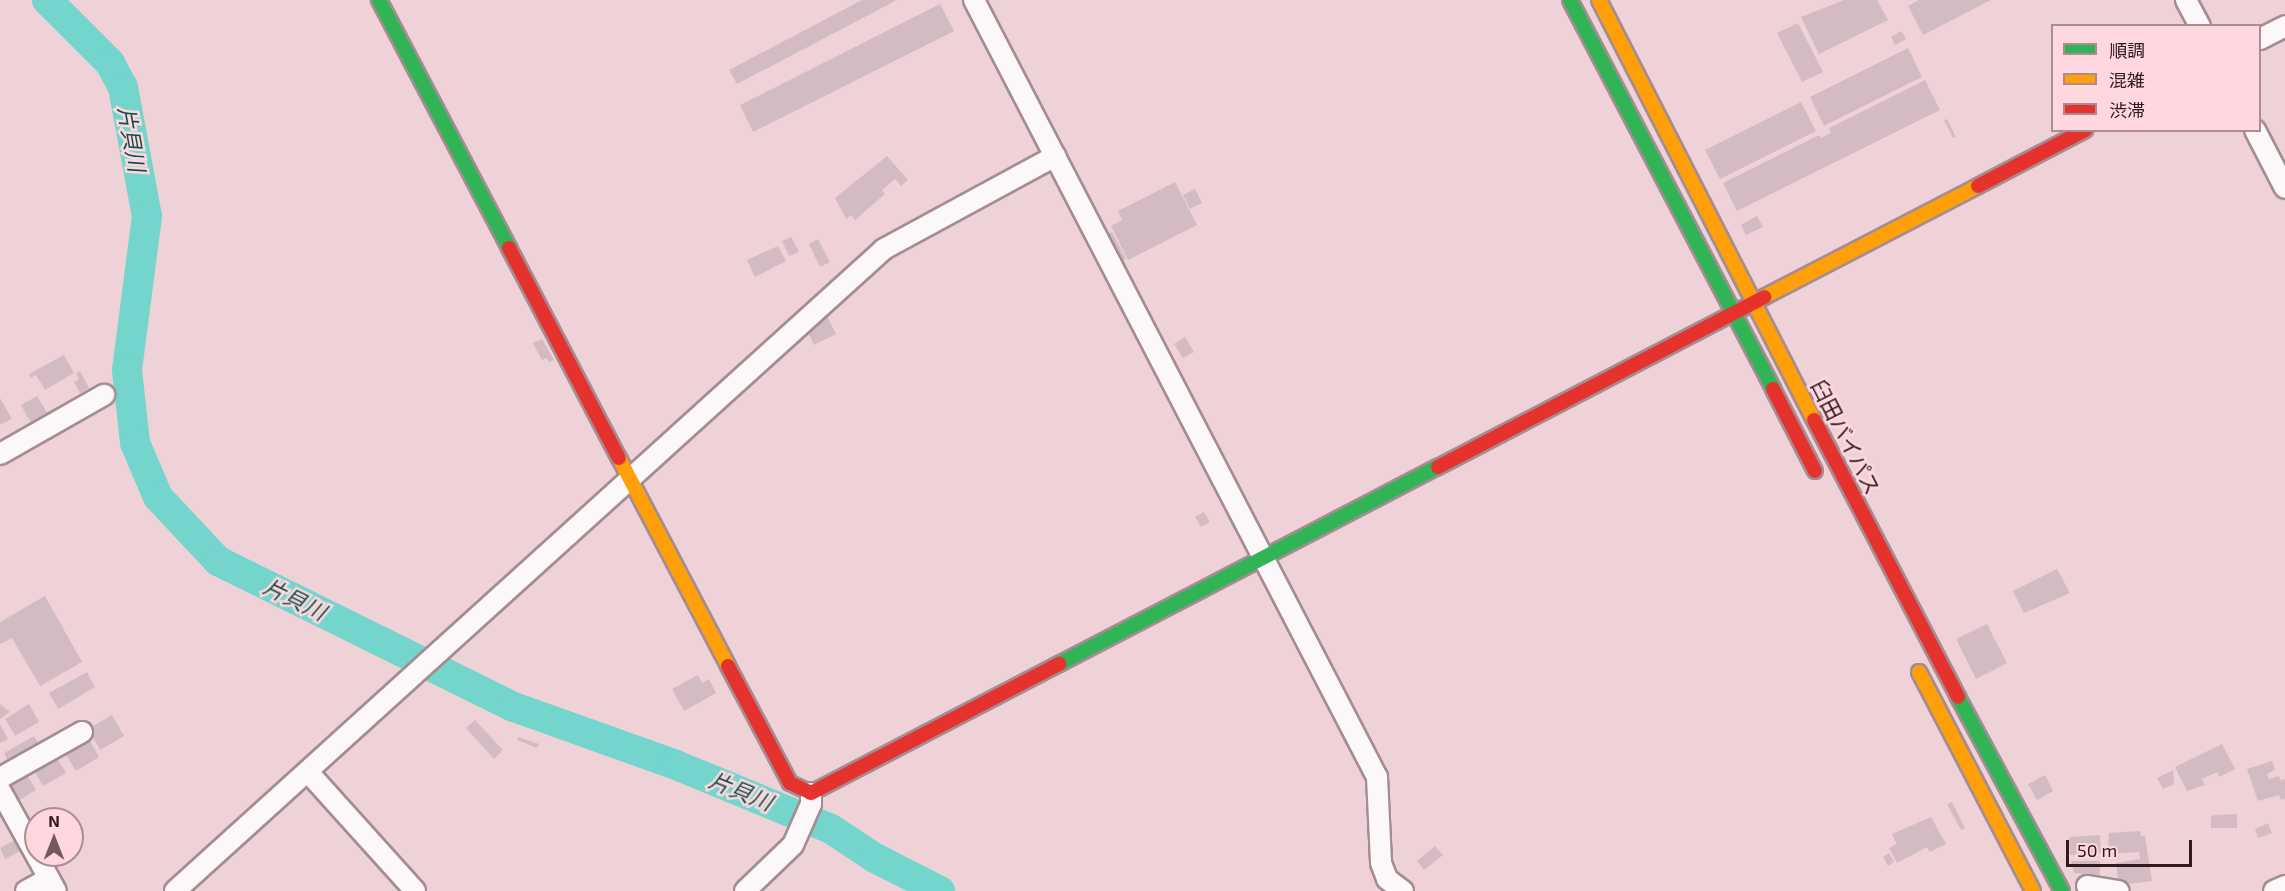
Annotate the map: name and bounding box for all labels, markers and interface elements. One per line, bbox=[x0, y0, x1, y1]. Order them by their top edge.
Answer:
legend bbox=[2051, 24, 2261, 132]
text: 順調 bbox=[2109, 39, 2145, 61]
text: 混雑 bbox=[2109, 69, 2145, 91]
text: 渋滞 bbox=[2109, 99, 2145, 121]
water label: 片貝川 bbox=[113, 104, 151, 174]
street label: 臼田バイパス bbox=[1806, 375, 1886, 499]
water label: 片貝川 bbox=[260, 573, 330, 625]
water label: 片貝川 bbox=[705, 766, 777, 816]
north arrow bbox=[24, 807, 84, 867]
text: N bbox=[48, 811, 60, 830]
scale bar bbox=[2069, 828, 2195, 866]
text: 50 m bbox=[2077, 839, 2117, 861]

